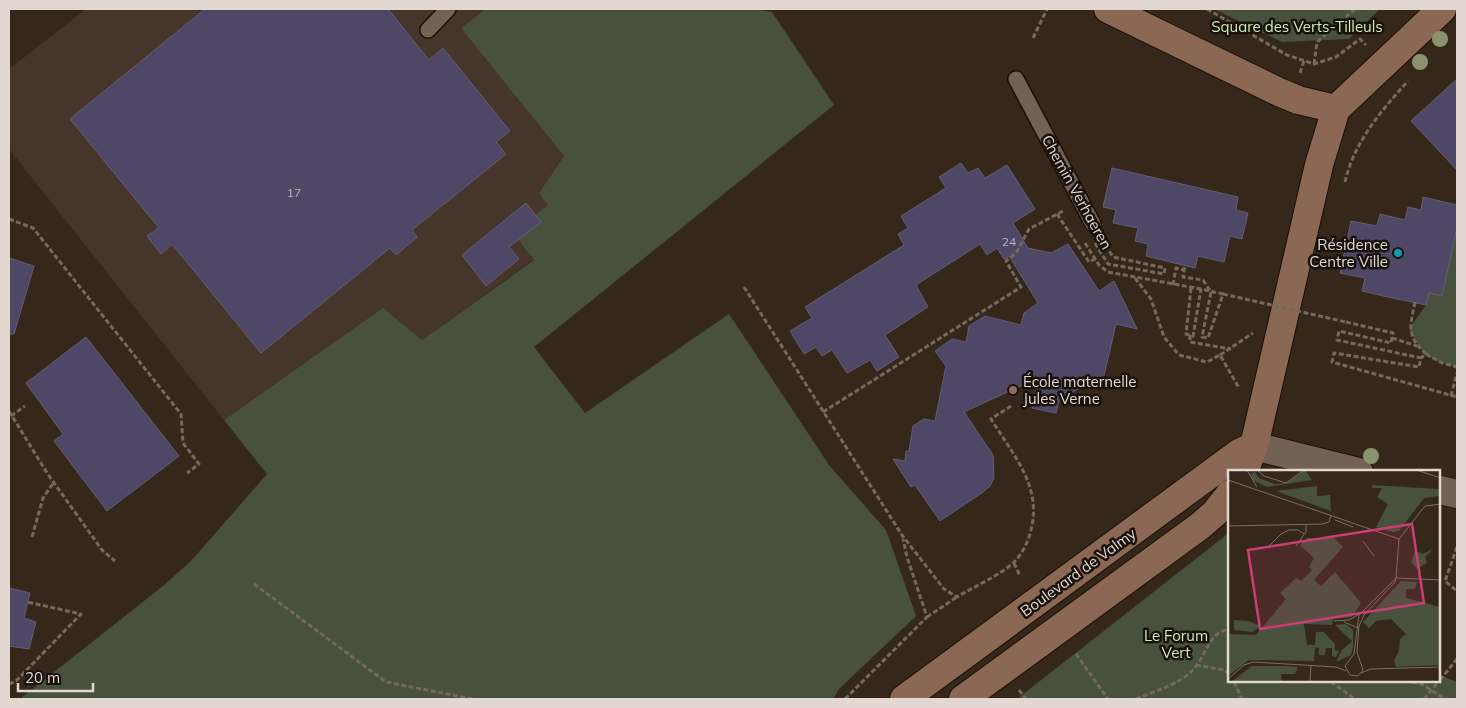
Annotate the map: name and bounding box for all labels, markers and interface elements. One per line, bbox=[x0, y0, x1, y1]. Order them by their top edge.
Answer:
park label: Square des Verts-Tilleuls bbox=[1211, 17, 1383, 36]
street label: Chemin Verhaeren bbox=[1038, 131, 1116, 253]
house number: 17 bbox=[287, 185, 301, 200]
house number: 24 bbox=[1002, 234, 1016, 249]
place label: Résidence Centre Ville bbox=[1309, 235, 1388, 271]
marker: Résidence Centre Ville bbox=[1392, 247, 1404, 259]
place label: École maternelle Jules Verne bbox=[1023, 372, 1136, 408]
marker: École maternelle Jules Verne bbox=[1007, 384, 1019, 396]
inset map bbox=[1228, 470, 1441, 683]
street label: Boulevard de Valmy bbox=[1016, 524, 1140, 620]
park label: Le Forum Vert bbox=[1144, 626, 1208, 662]
scale bar bbox=[18, 660, 92, 692]
text: 20 m bbox=[25, 668, 60, 687]

